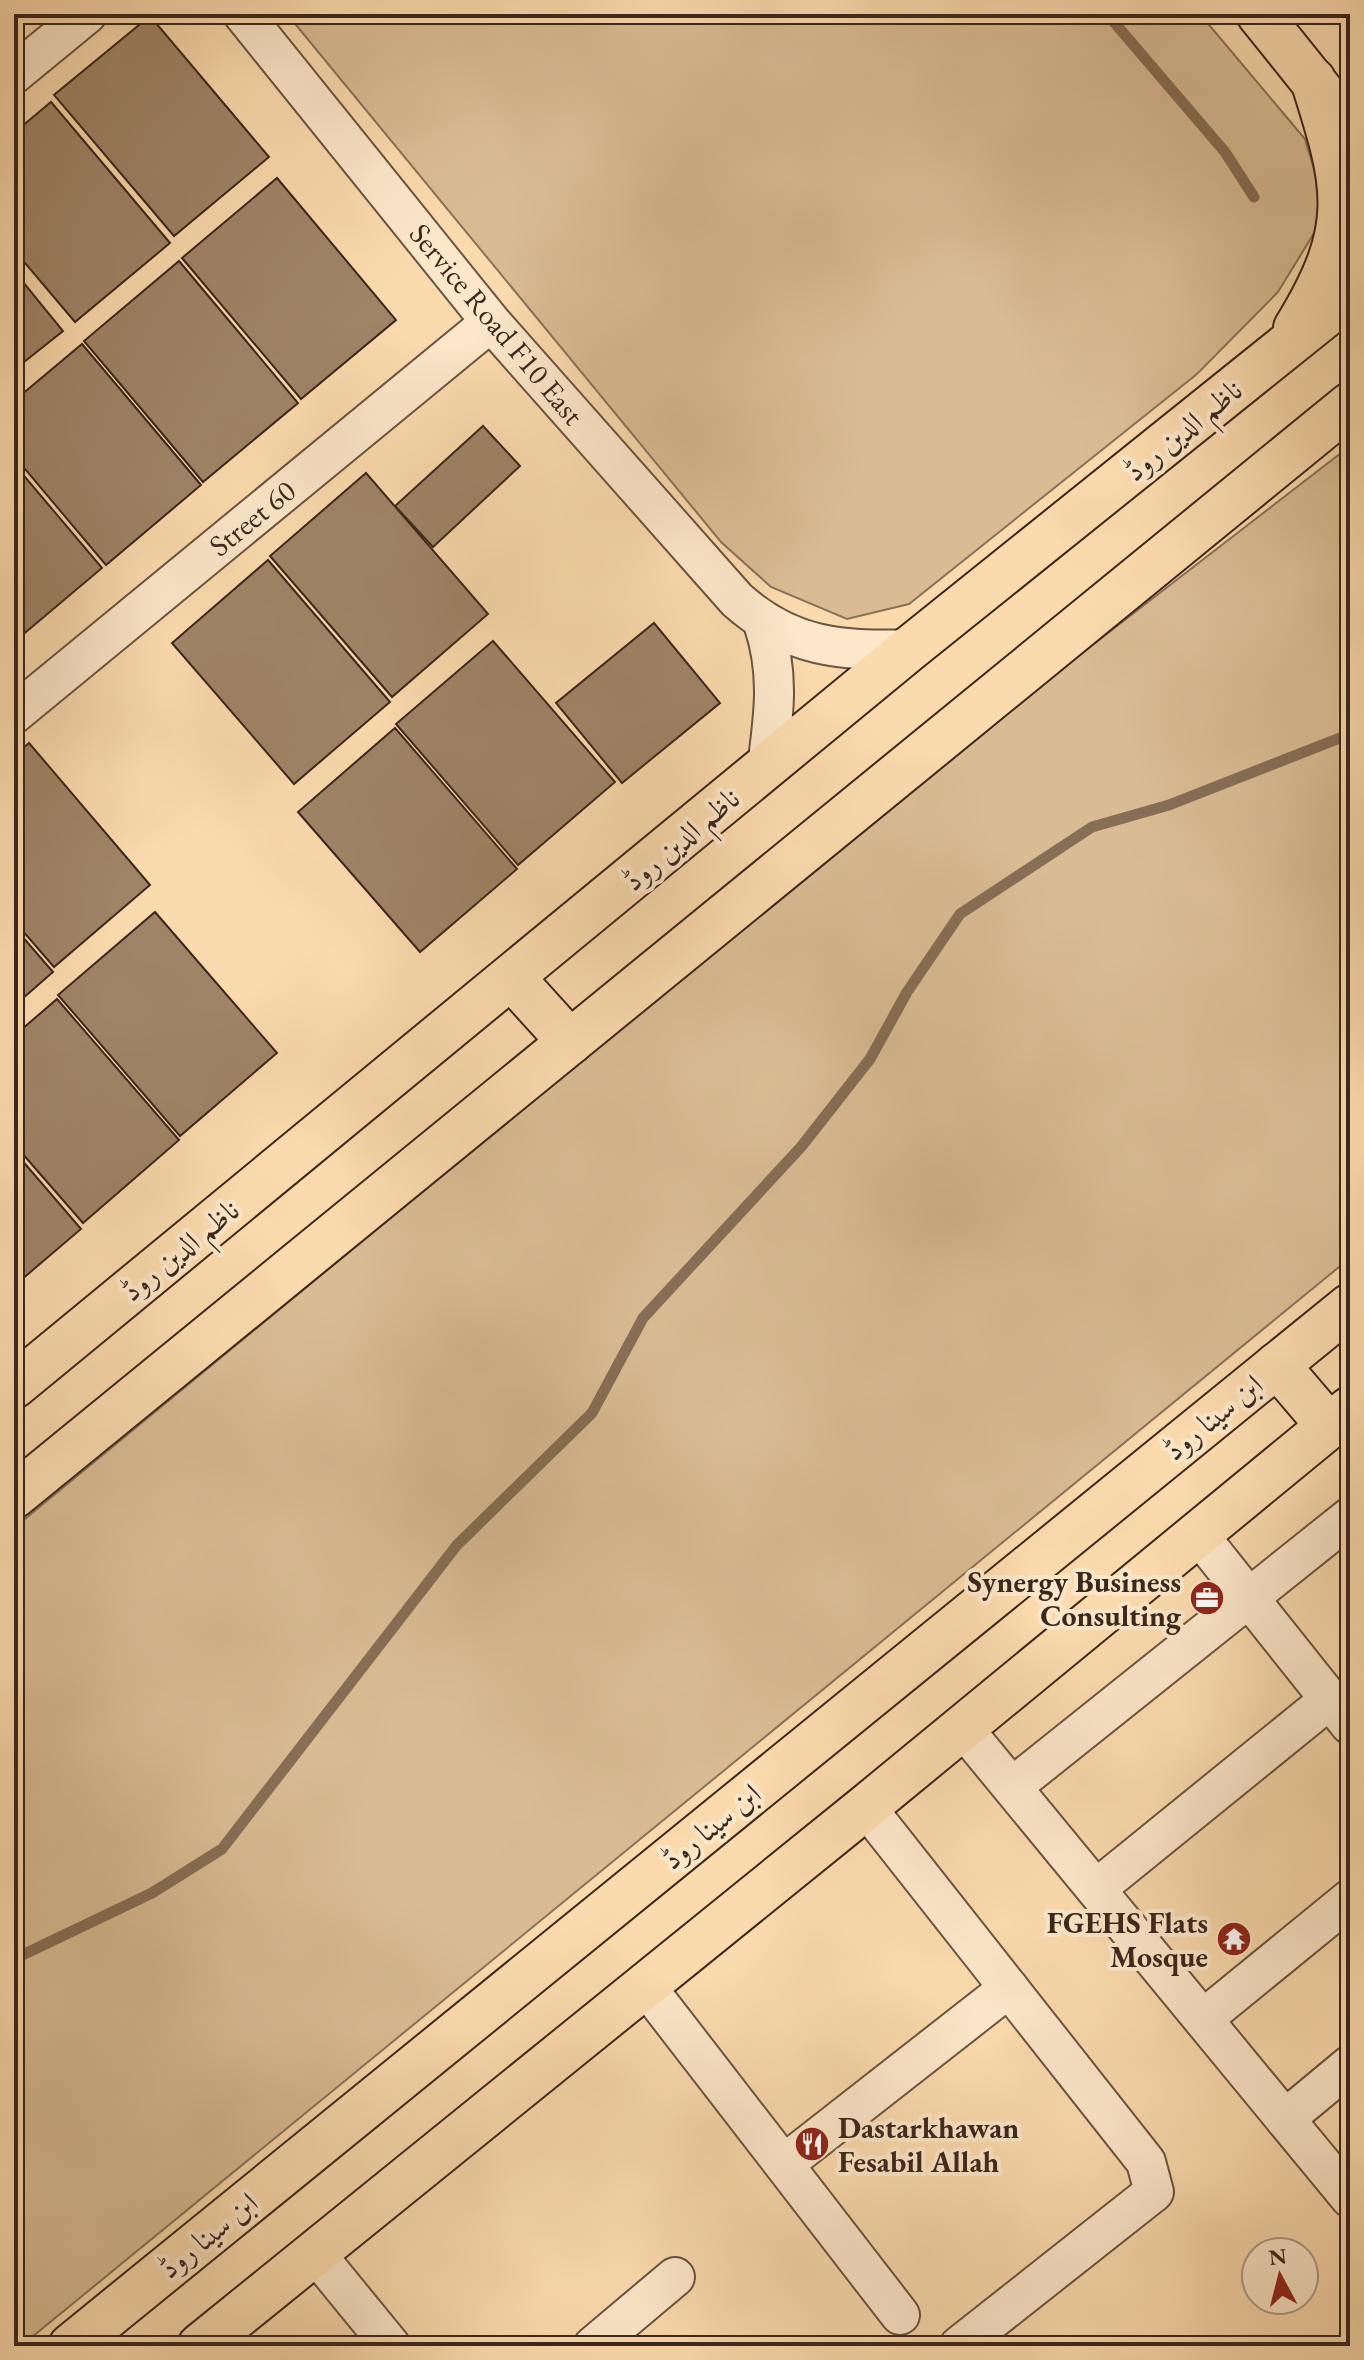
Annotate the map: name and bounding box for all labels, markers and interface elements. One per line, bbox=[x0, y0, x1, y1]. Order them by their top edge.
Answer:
street label: Service Road F10 East bbox=[401, 215, 593, 433]
street label: ناظم الدین روڈ bbox=[1116, 370, 1256, 497]
street label: Street 60 bbox=[201, 471, 303, 565]
street label: ناظم الدین روڈ bbox=[614, 779, 753, 906]
street label: ناظم الدین روڈ bbox=[113, 1190, 253, 1317]
street label: ابن سینا روڈ bbox=[1155, 1365, 1271, 1469]
place label: Synergy Business Consulting bbox=[967, 1562, 1182, 1635]
office icon: Synergy Business Consulting bbox=[1188, 1579, 1226, 1617]
street label: ابن سینا روڈ bbox=[653, 1774, 769, 1878]
place label: FGEHS Flats Mosque bbox=[1047, 1903, 1208, 1976]
temple icon: FGEHS Flats Mosque bbox=[1215, 1920, 1253, 1958]
place label: Dastarkhawan Fesabil Allah bbox=[838, 2108, 1019, 2181]
restaurant icon: Dastarkhawan Fesabil Allah bbox=[793, 2125, 831, 2163]
street label: ابن سینا روڈ bbox=[150, 2183, 266, 2287]
north arrow bbox=[1240, 2236, 1320, 2316]
text: N bbox=[1267, 2241, 1288, 2272]

